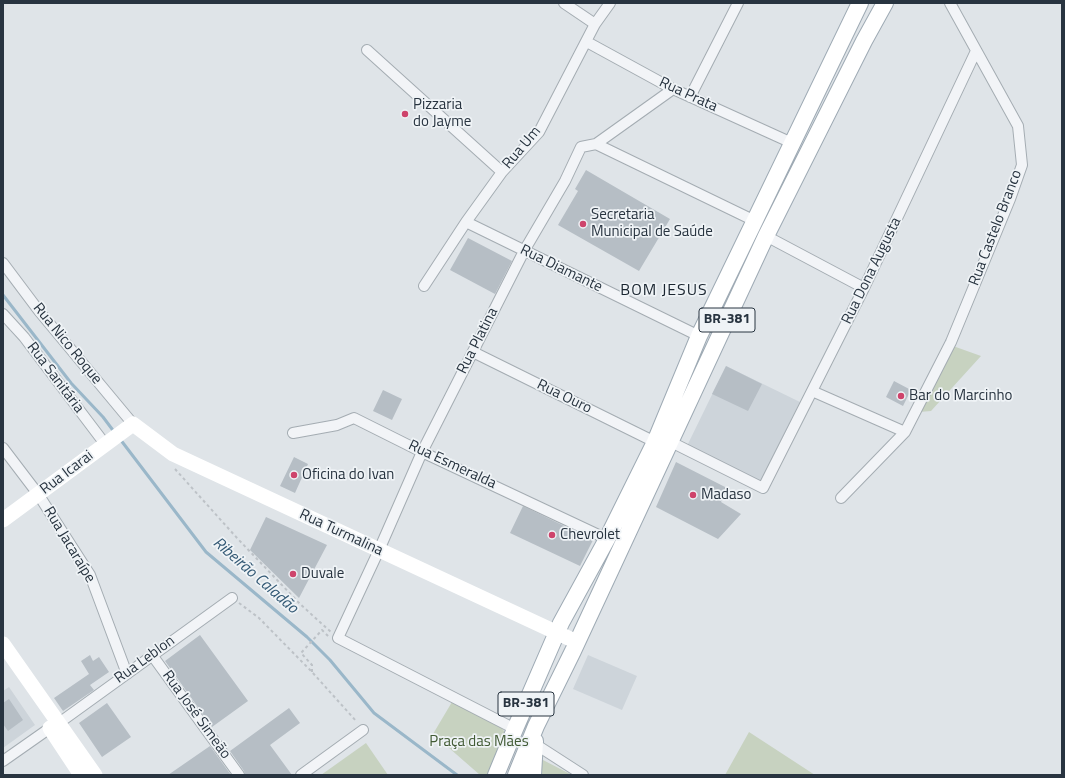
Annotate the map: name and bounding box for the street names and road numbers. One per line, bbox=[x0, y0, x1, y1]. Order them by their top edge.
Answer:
street label: Rua Prata bbox=[656, 74, 720, 116]
street label: Rua Um bbox=[499, 123, 545, 173]
street label: Rua Castelo Branco bbox=[966, 168, 1026, 288]
street label: Rua Dona Augusta bbox=[838, 215, 906, 327]
street label: Rua Diamante bbox=[517, 241, 605, 297]
street label: Rua Nico Roque bbox=[29, 300, 105, 388]
street label: Rua Platina bbox=[454, 305, 502, 377]
road number: BR-381 bbox=[699, 308, 755, 332]
street label: Rua Sanitária bbox=[23, 339, 87, 417]
street label: Rua Ouro bbox=[534, 376, 594, 418]
street label: Rua Esmeralda bbox=[405, 437, 499, 493]
street label: Rua Icarai bbox=[37, 447, 97, 499]
street label: Rua Jacaraípe bbox=[39, 504, 99, 586]
street label: Rua Turmalina bbox=[296, 506, 386, 560]
street label: Rua Leblon bbox=[111, 632, 179, 688]
street label: Rua José Simeão bbox=[158, 667, 234, 763]
road number: BR-381 bbox=[498, 692, 554, 716]

